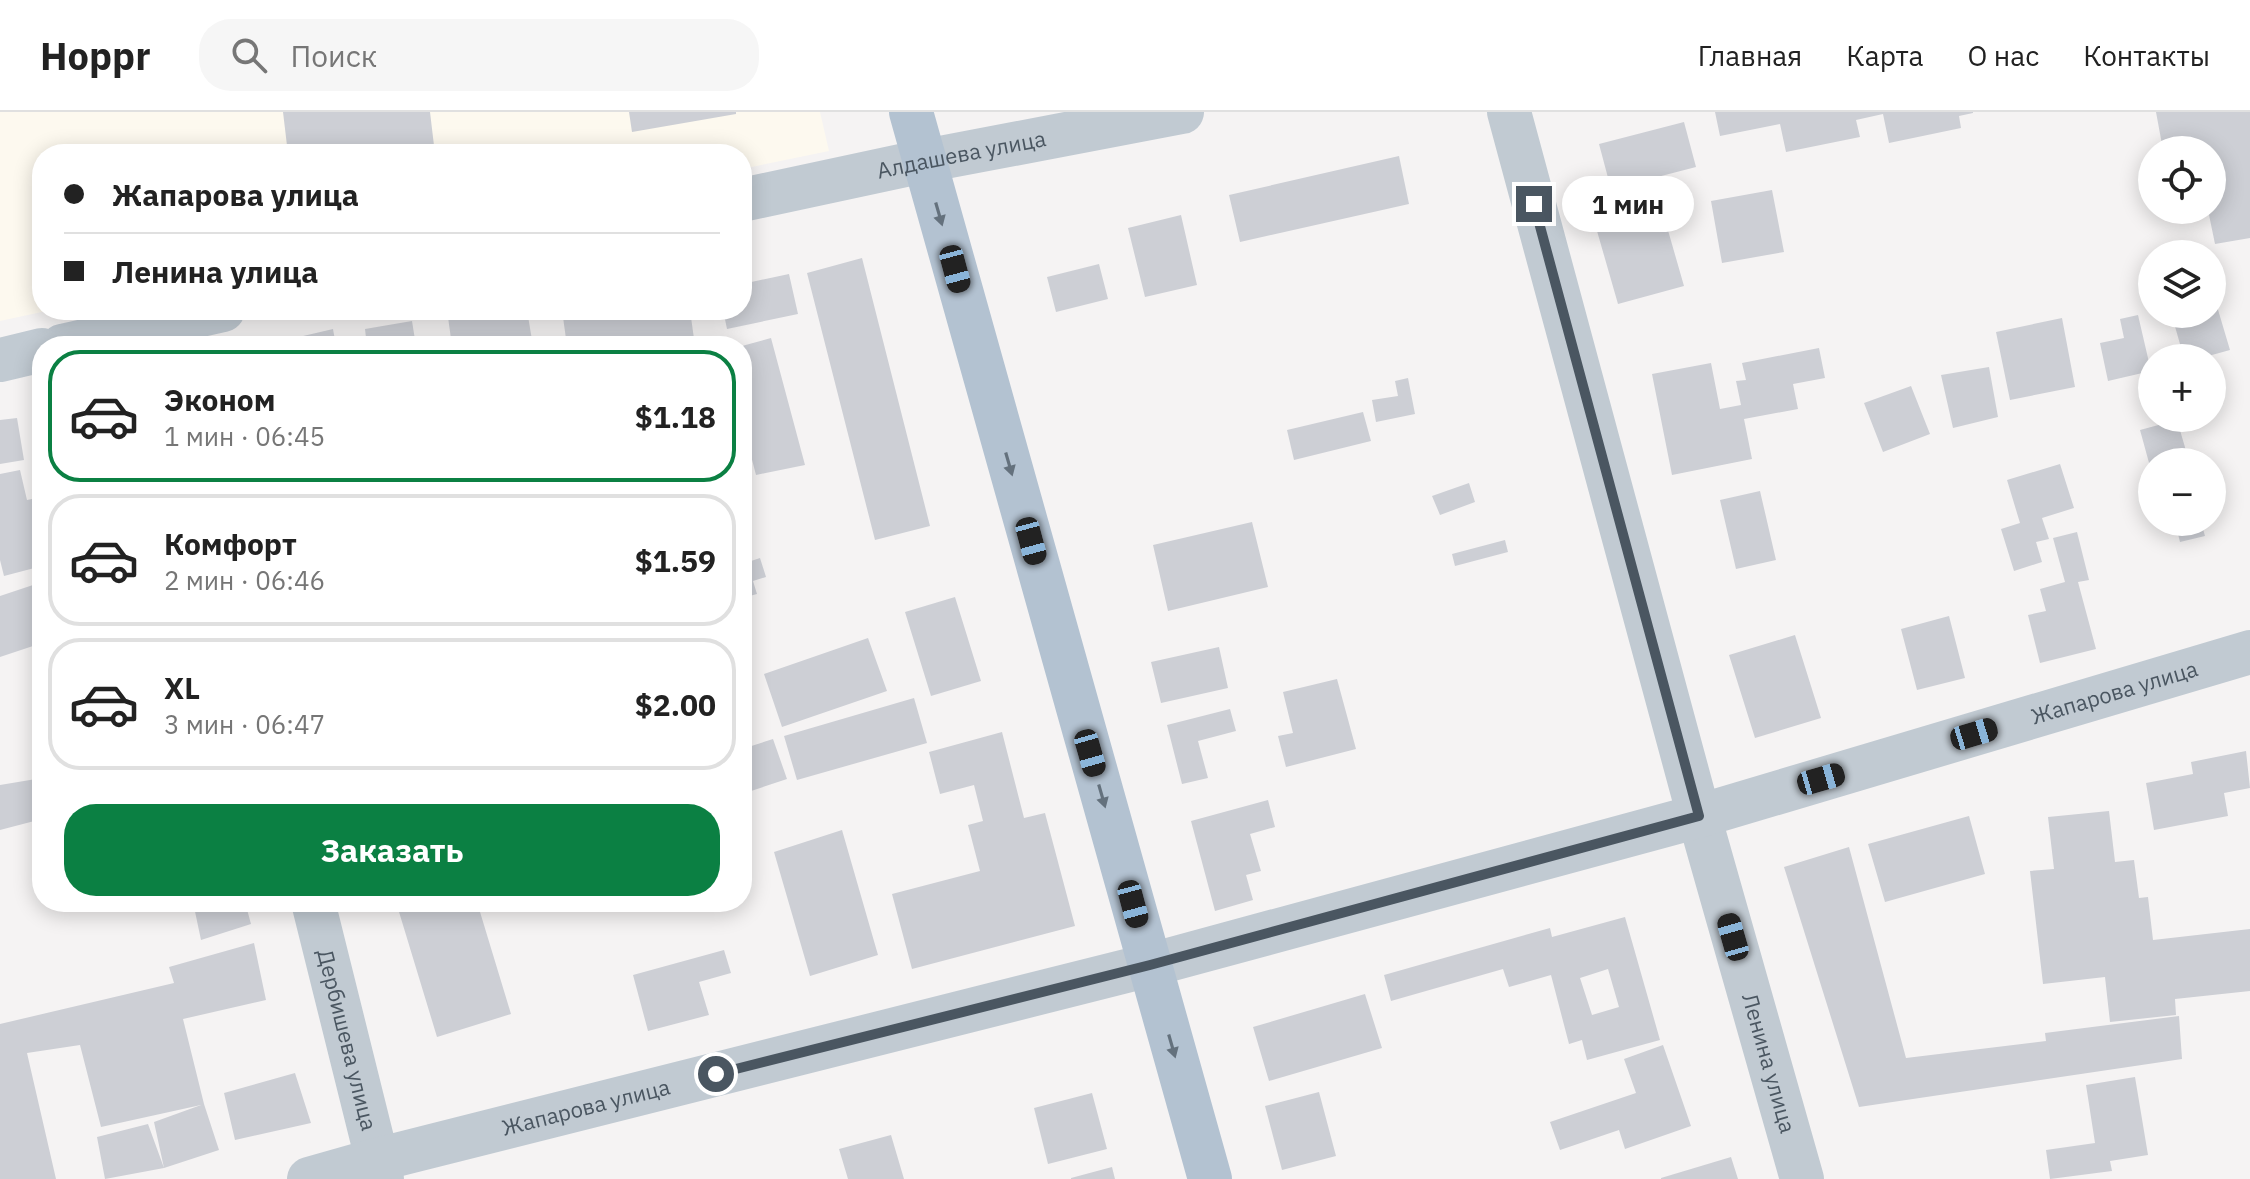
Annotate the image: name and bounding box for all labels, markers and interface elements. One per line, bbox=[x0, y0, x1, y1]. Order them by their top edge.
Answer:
search box bbox=[199, 19, 759, 91]
text: Hoppr bbox=[40, 31, 151, 80]
icon: search bbox=[227, 33, 271, 77]
text: Поиск bbox=[291, 36, 377, 75]
text: Главная bbox=[1698, 37, 1802, 74]
text: Карта bbox=[1846, 37, 1923, 74]
text: О нас bbox=[1967, 37, 2039, 74]
text: Контакты bbox=[2083, 37, 2210, 74]
street label: Алдашева улица bbox=[874, 123, 1048, 185]
map controls bbox=[2138, 136, 2226, 536]
button: locate bbox=[2138, 136, 2226, 224]
text: Жапарова улица bbox=[112, 175, 359, 214]
callout: 1 мин bbox=[1562, 176, 1694, 232]
route end bbox=[1516, 186, 1552, 222]
text: 1 мин bbox=[1592, 187, 1664, 221]
one-way arrow bbox=[933, 203, 946, 227]
button: layers bbox=[2138, 240, 2226, 328]
car bbox=[937, 243, 973, 295]
text: Ленина улица bbox=[112, 252, 318, 291]
button: + bbox=[2138, 344, 2226, 432]
icon: car bbox=[68, 380, 140, 452]
text: Эконом bbox=[164, 380, 275, 419]
text: $1.18 bbox=[635, 397, 716, 436]
text: 1 мин · 06:45 bbox=[164, 419, 325, 453]
button: − bbox=[2138, 448, 2226, 536]
one-way arrow bbox=[1004, 452, 1016, 477]
car bbox=[1013, 515, 1049, 567]
icon: car bbox=[68, 524, 140, 596]
text: Комфорт bbox=[164, 524, 297, 563]
text: $1.59 bbox=[635, 541, 716, 580]
text: 2 мин · 06:46 bbox=[164, 563, 325, 597]
street label: Жапарова улица bbox=[2027, 653, 2201, 730]
icon: car bbox=[68, 668, 140, 740]
text: XL bbox=[164, 668, 200, 707]
text: $2.00 bbox=[635, 685, 716, 724]
text: 3 мин · 06:47 bbox=[164, 707, 325, 741]
car bbox=[1948, 716, 2000, 752]
car bbox=[1072, 727, 1108, 779]
car bbox=[1795, 761, 1847, 797]
one-way arrow bbox=[1096, 784, 1109, 808]
button: Заказать bbox=[64, 804, 720, 896]
car bbox=[1115, 878, 1151, 930]
car bbox=[1715, 911, 1751, 963]
street label: Дербишева улица bbox=[311, 946, 384, 1134]
street label: Ленина улица bbox=[1736, 990, 1803, 1136]
one-way arrow bbox=[1167, 1034, 1179, 1059]
route start bbox=[698, 1056, 734, 1092]
street label: Жапарова улица bbox=[498, 1071, 673, 1142]

